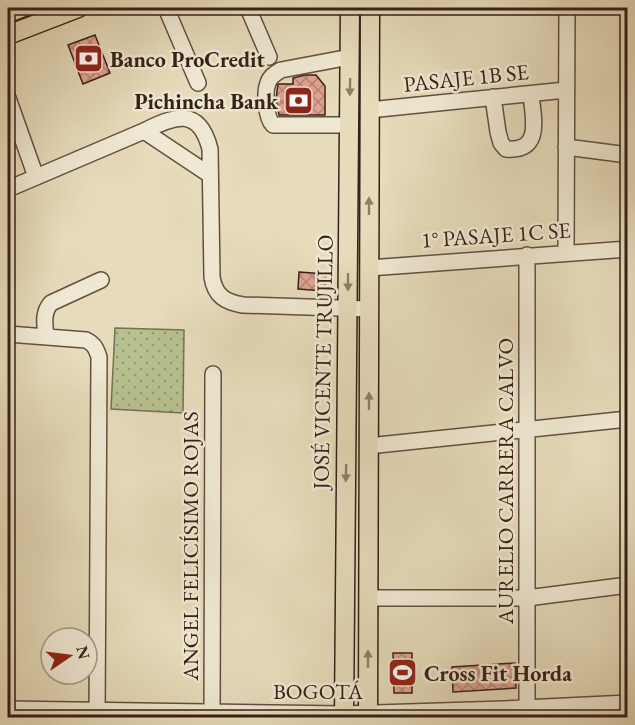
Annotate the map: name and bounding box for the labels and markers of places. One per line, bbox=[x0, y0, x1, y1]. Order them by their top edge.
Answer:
bank icon: Banco ProCredit bbox=[73, 43, 105, 75]
place label: Banco ProCredit bbox=[110, 45, 266, 74]
bank icon: Pichincha Bank bbox=[283, 85, 315, 117]
place label: Pichincha Bank bbox=[134, 87, 279, 116]
sports icon: Cross Fit Horda bbox=[387, 657, 419, 689]
place label: Cross Fit Horda bbox=[424, 659, 572, 688]

